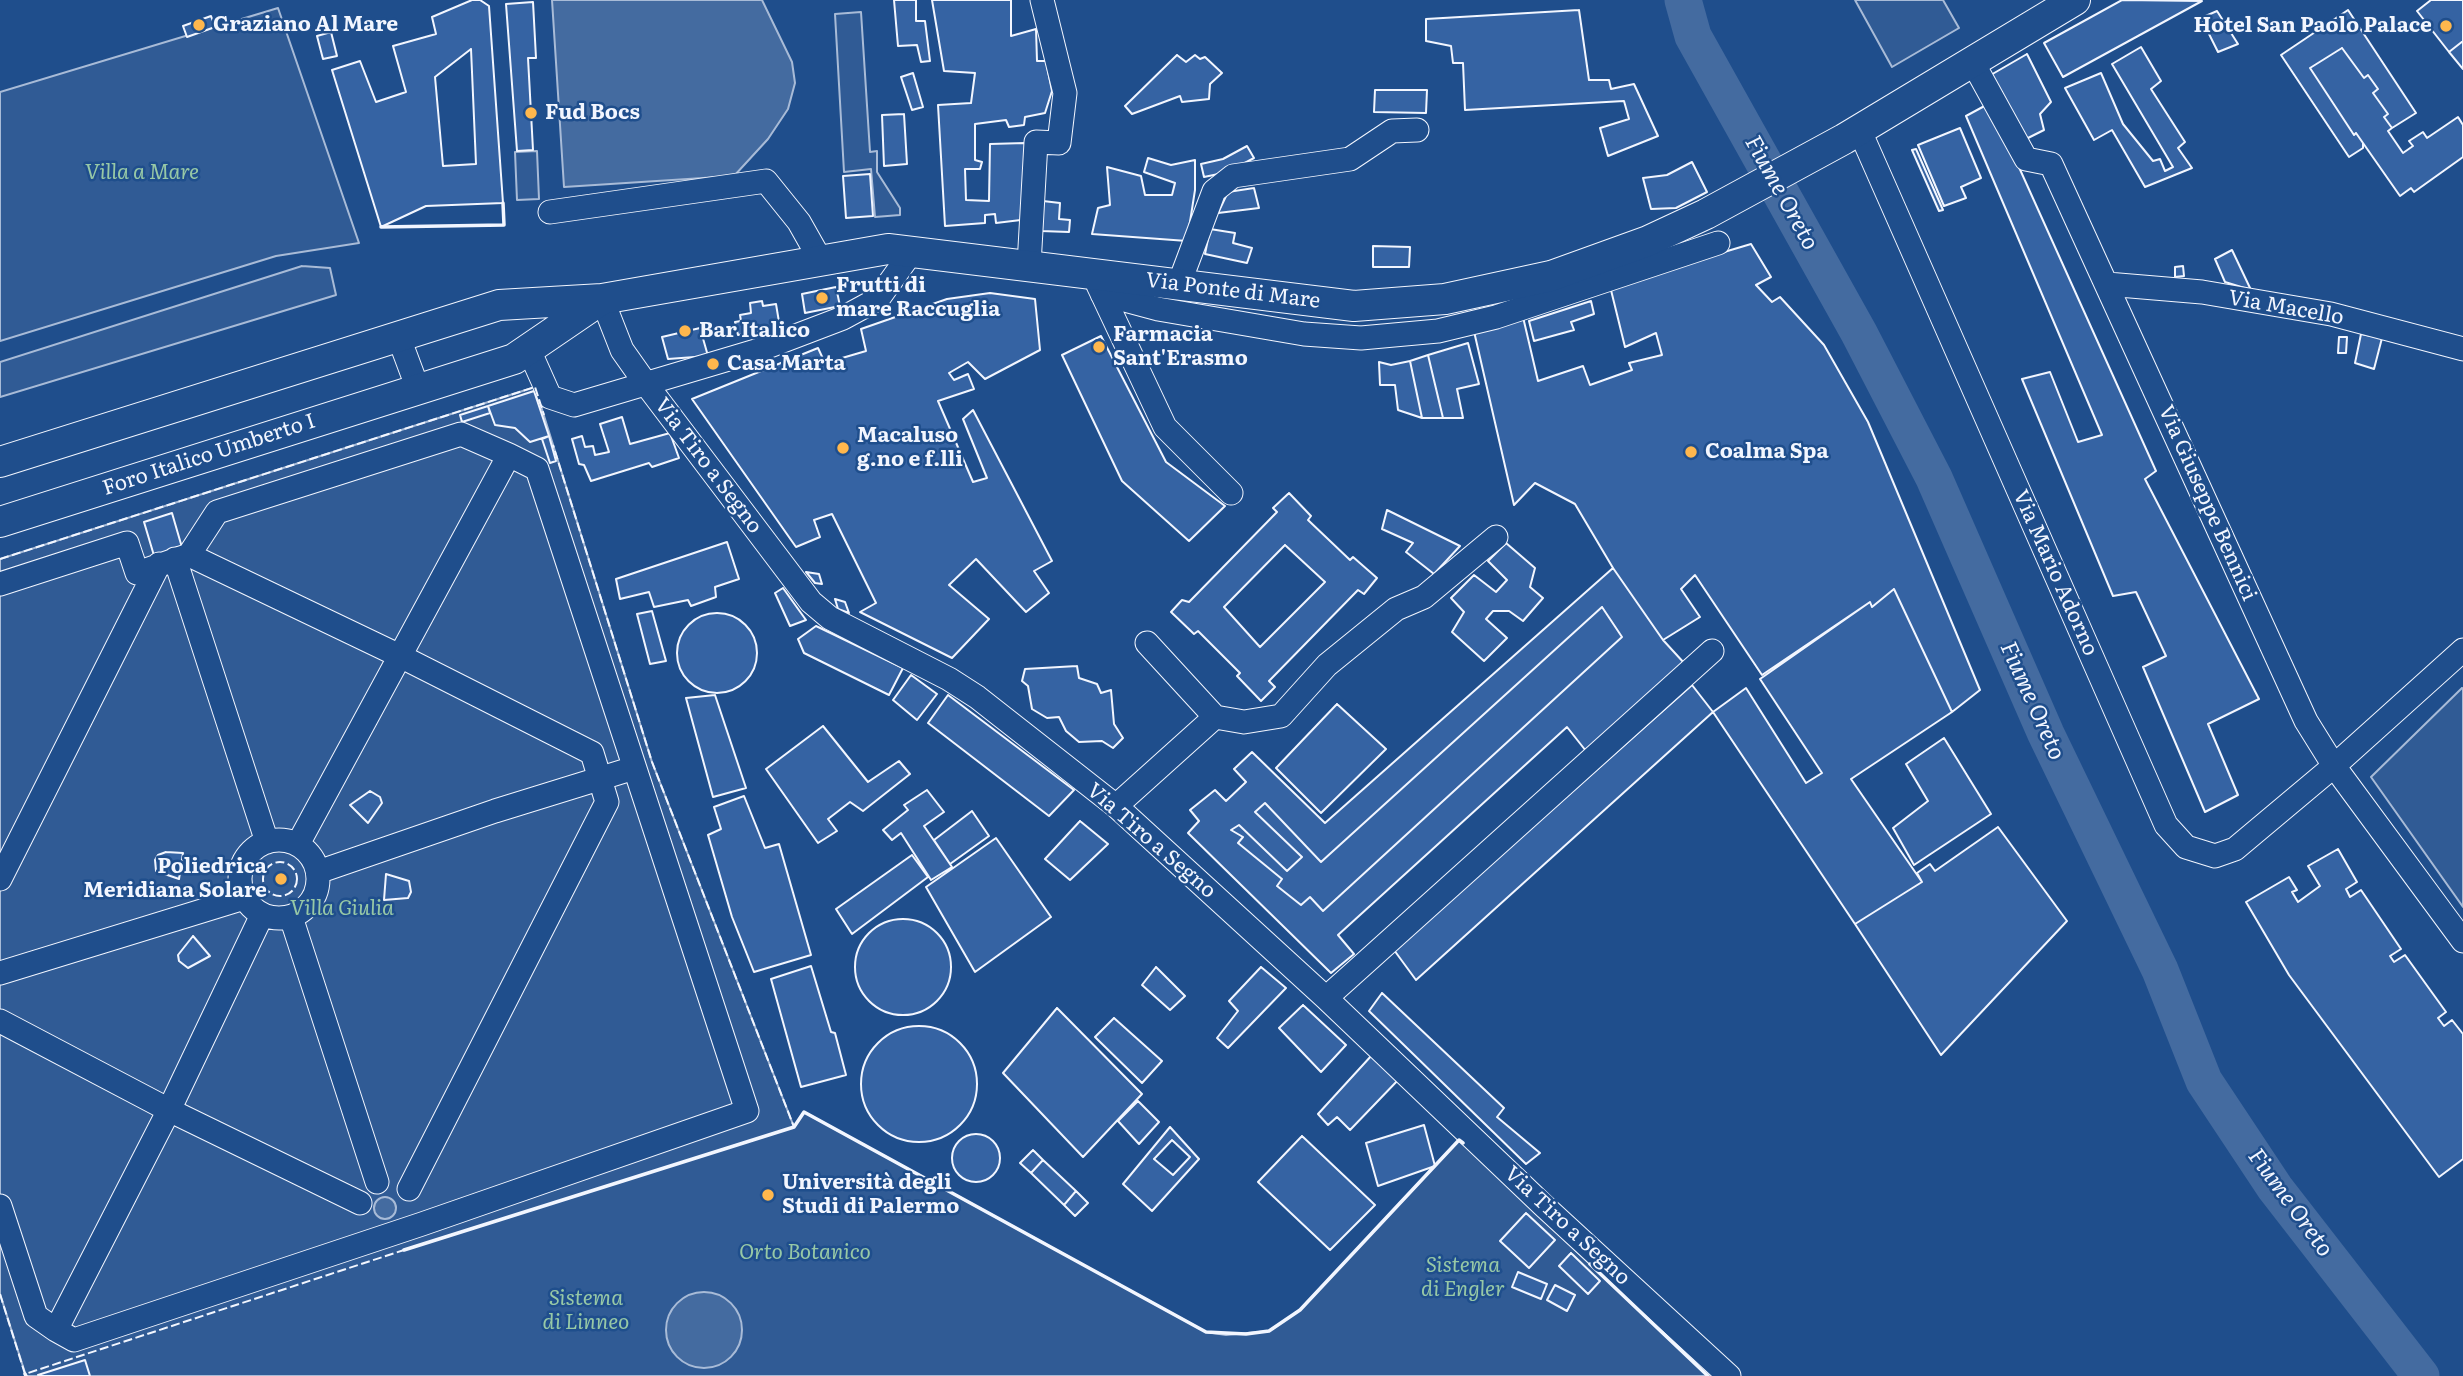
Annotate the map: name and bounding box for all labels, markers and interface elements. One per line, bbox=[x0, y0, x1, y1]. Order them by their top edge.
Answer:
place label: Graziano Al Mare bbox=[213, 12, 398, 38]
place label: Hotel San Paolo Palace bbox=[2194, 13, 2432, 39]
marker: Graziano Al Mare bbox=[191, 17, 207, 33]
marker: Hotel San Paolo Palace bbox=[2438, 18, 2454, 34]
place label: Fud Bocs bbox=[545, 100, 640, 126]
marker: Fud Bocs bbox=[523, 105, 539, 121]
water label: Fiume Oreto bbox=[1738, 131, 1824, 255]
park label: Villa a Mare bbox=[85, 160, 199, 186]
street label: Via Ponte di Mare bbox=[1144, 268, 1322, 314]
place label: Frutti di mare Raccuglia bbox=[836, 273, 1000, 323]
street label: Via Macello bbox=[2226, 285, 2346, 331]
marker: Frutti di mare Raccuglia bbox=[814, 290, 830, 306]
place label: Bar Italico bbox=[699, 318, 810, 344]
place label: Farmacia Sant'Erasmo bbox=[1113, 322, 1248, 372]
marker: Bar Italico bbox=[677, 323, 693, 339]
marker: Farmacia Sant'Erasmo bbox=[1091, 339, 1107, 355]
place label: Casa Marta bbox=[727, 351, 846, 377]
marker: Casa Marta bbox=[705, 356, 721, 372]
street label: Via Tiro a Segno bbox=[649, 393, 767, 539]
street label: Via Giuseppe Bennici bbox=[2153, 401, 2261, 605]
street label: Foro Italico Umberto I bbox=[99, 409, 319, 501]
place label: Macaluso g.no e f.lli bbox=[857, 423, 963, 473]
place label: Coalma Spa bbox=[1705, 439, 1829, 465]
marker: Macaluso g.no e f.lli bbox=[835, 440, 851, 456]
marker: Coalma Spa bbox=[1683, 444, 1699, 460]
street label: Via Mario Adorno bbox=[2007, 486, 2103, 660]
water label: Fiume Oreto bbox=[1994, 638, 2070, 764]
street label: Via Tiro a Segno bbox=[1081, 778, 1221, 904]
place label: Poliedrica Meridiana Solare bbox=[83, 854, 267, 904]
marker: Poliedrica Meridiana Solare bbox=[273, 871, 289, 887]
park label: Villa Giulia bbox=[290, 896, 394, 922]
water label: Fiume Oreto bbox=[2242, 1144, 2338, 1262]
street label: Via Tiro a Segno bbox=[1499, 1161, 1635, 1291]
place label: Università degli Studi di Palermo bbox=[782, 1170, 959, 1220]
marker: Università degli Studi di Palermo bbox=[760, 1187, 776, 1203]
park label: Orto Botanico bbox=[739, 1240, 871, 1266]
park label: Sistema di Engler bbox=[1421, 1253, 1505, 1303]
park label: Sistema di Linneo bbox=[543, 1286, 629, 1336]

